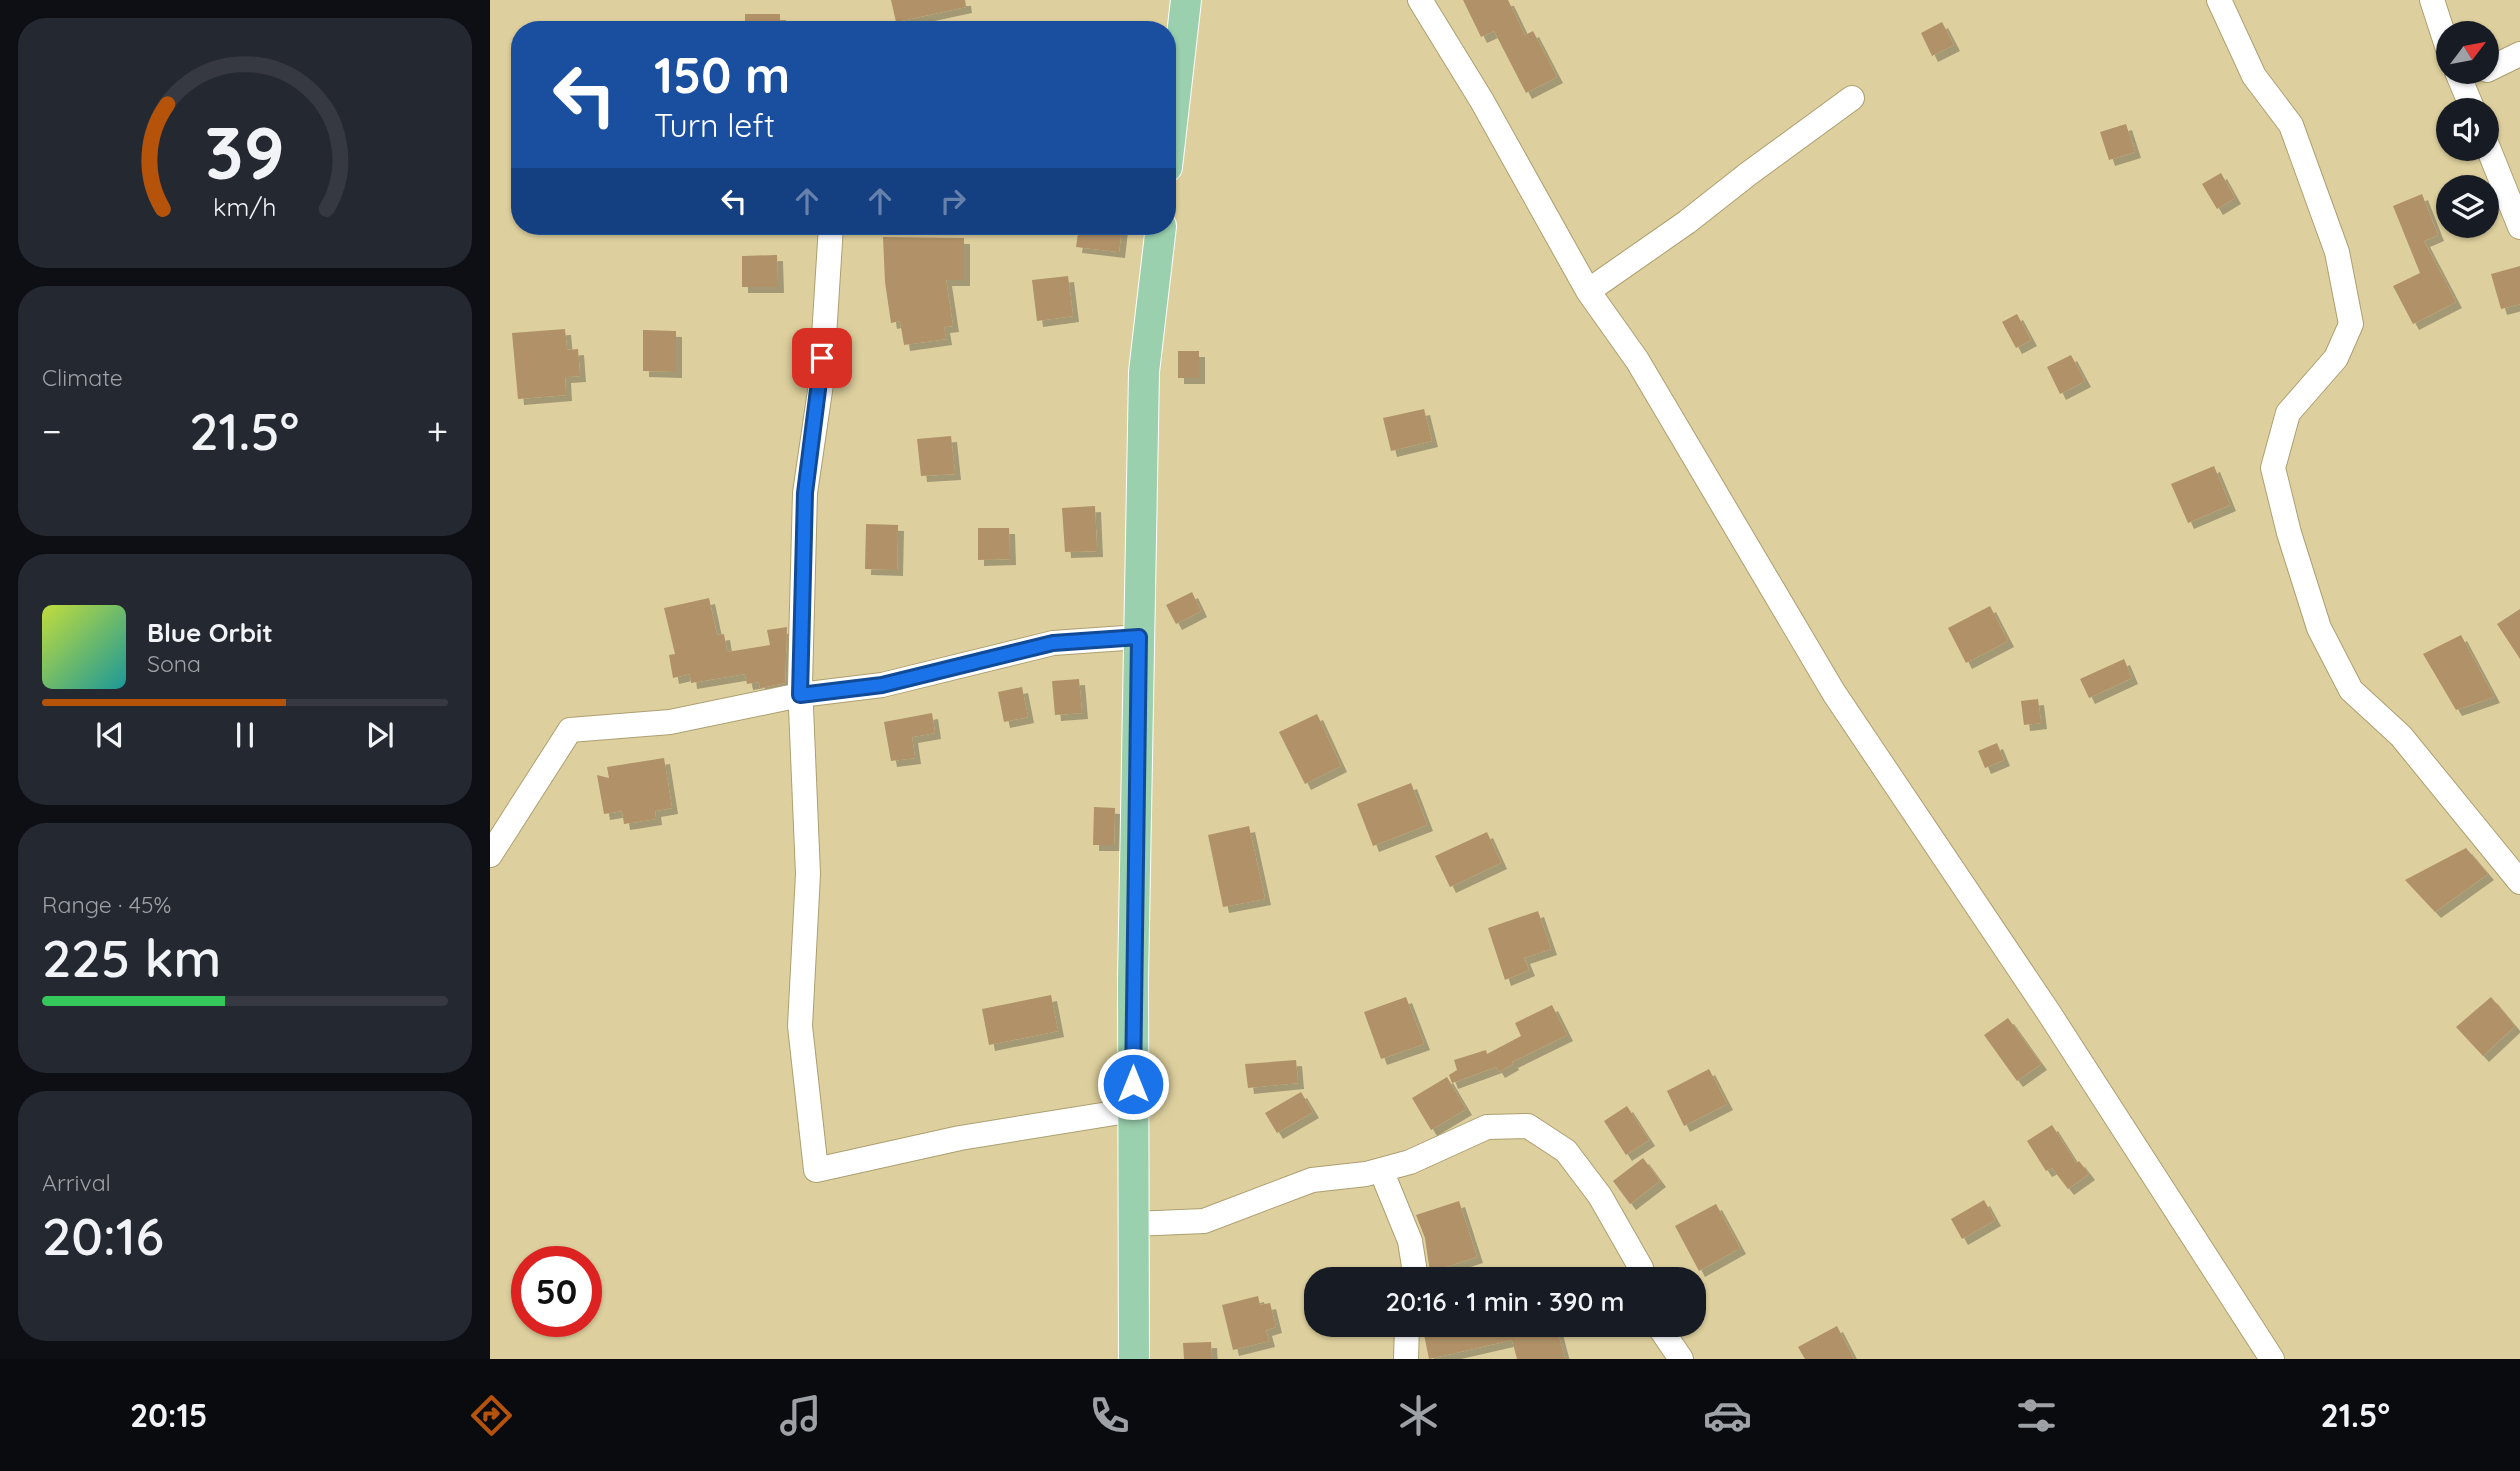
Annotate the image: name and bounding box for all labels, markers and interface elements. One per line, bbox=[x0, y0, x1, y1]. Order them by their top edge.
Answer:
north arrow bbox=[2436, 21, 2499, 84]
map controls bbox=[2436, 21, 2499, 238]
text: 150 m bbox=[654, 44, 790, 105]
icon: left bbox=[539, 49, 630, 140]
button: sound bbox=[2436, 98, 2499, 161]
text: Turn left bbox=[654, 105, 775, 145]
text: 39 bbox=[205, 106, 285, 197]
button: layers bbox=[2436, 175, 2499, 238]
icon: left bbox=[715, 182, 753, 220]
icon: ahead bbox=[788, 182, 826, 220]
icon: ahead bbox=[861, 182, 899, 220]
icon: right bbox=[934, 182, 972, 220]
text: km/h bbox=[213, 191, 277, 222]
pin bbox=[792, 328, 852, 388]
icon: arrive bbox=[803, 339, 841, 377]
text: Climate bbox=[42, 363, 123, 392]
text: 21.5° bbox=[189, 398, 299, 463]
text: − bbox=[42, 407, 62, 455]
text: + bbox=[427, 407, 448, 455]
text: Blue Orbit bbox=[147, 616, 273, 649]
text: Sona bbox=[147, 649, 201, 678]
icon: previous bbox=[91, 716, 129, 754]
icon: pause bbox=[226, 716, 264, 754]
icon: next bbox=[361, 716, 399, 754]
text: Range · 45% bbox=[42, 890, 171, 919]
text: 225 km bbox=[42, 925, 221, 990]
position arrow bbox=[1096, 1047, 1170, 1121]
text: Arrival bbox=[42, 1168, 111, 1197]
text: 20:16 bbox=[42, 1203, 164, 1268]
speed limit sign: 50 bbox=[511, 1246, 602, 1337]
text: 20:16 · 1 min · 390 m bbox=[1386, 1285, 1624, 1318]
icon: directions bbox=[467, 1391, 516, 1440]
icon: music bbox=[776, 1391, 825, 1440]
icon: phone bbox=[1085, 1391, 1134, 1440]
icon: climate bbox=[1394, 1391, 1443, 1440]
icon: car bbox=[1703, 1391, 1752, 1440]
icon: filters bbox=[2012, 1391, 2061, 1440]
text: 20:15 bbox=[130, 1395, 207, 1435]
text: 21.5° bbox=[2320, 1395, 2390, 1435]

